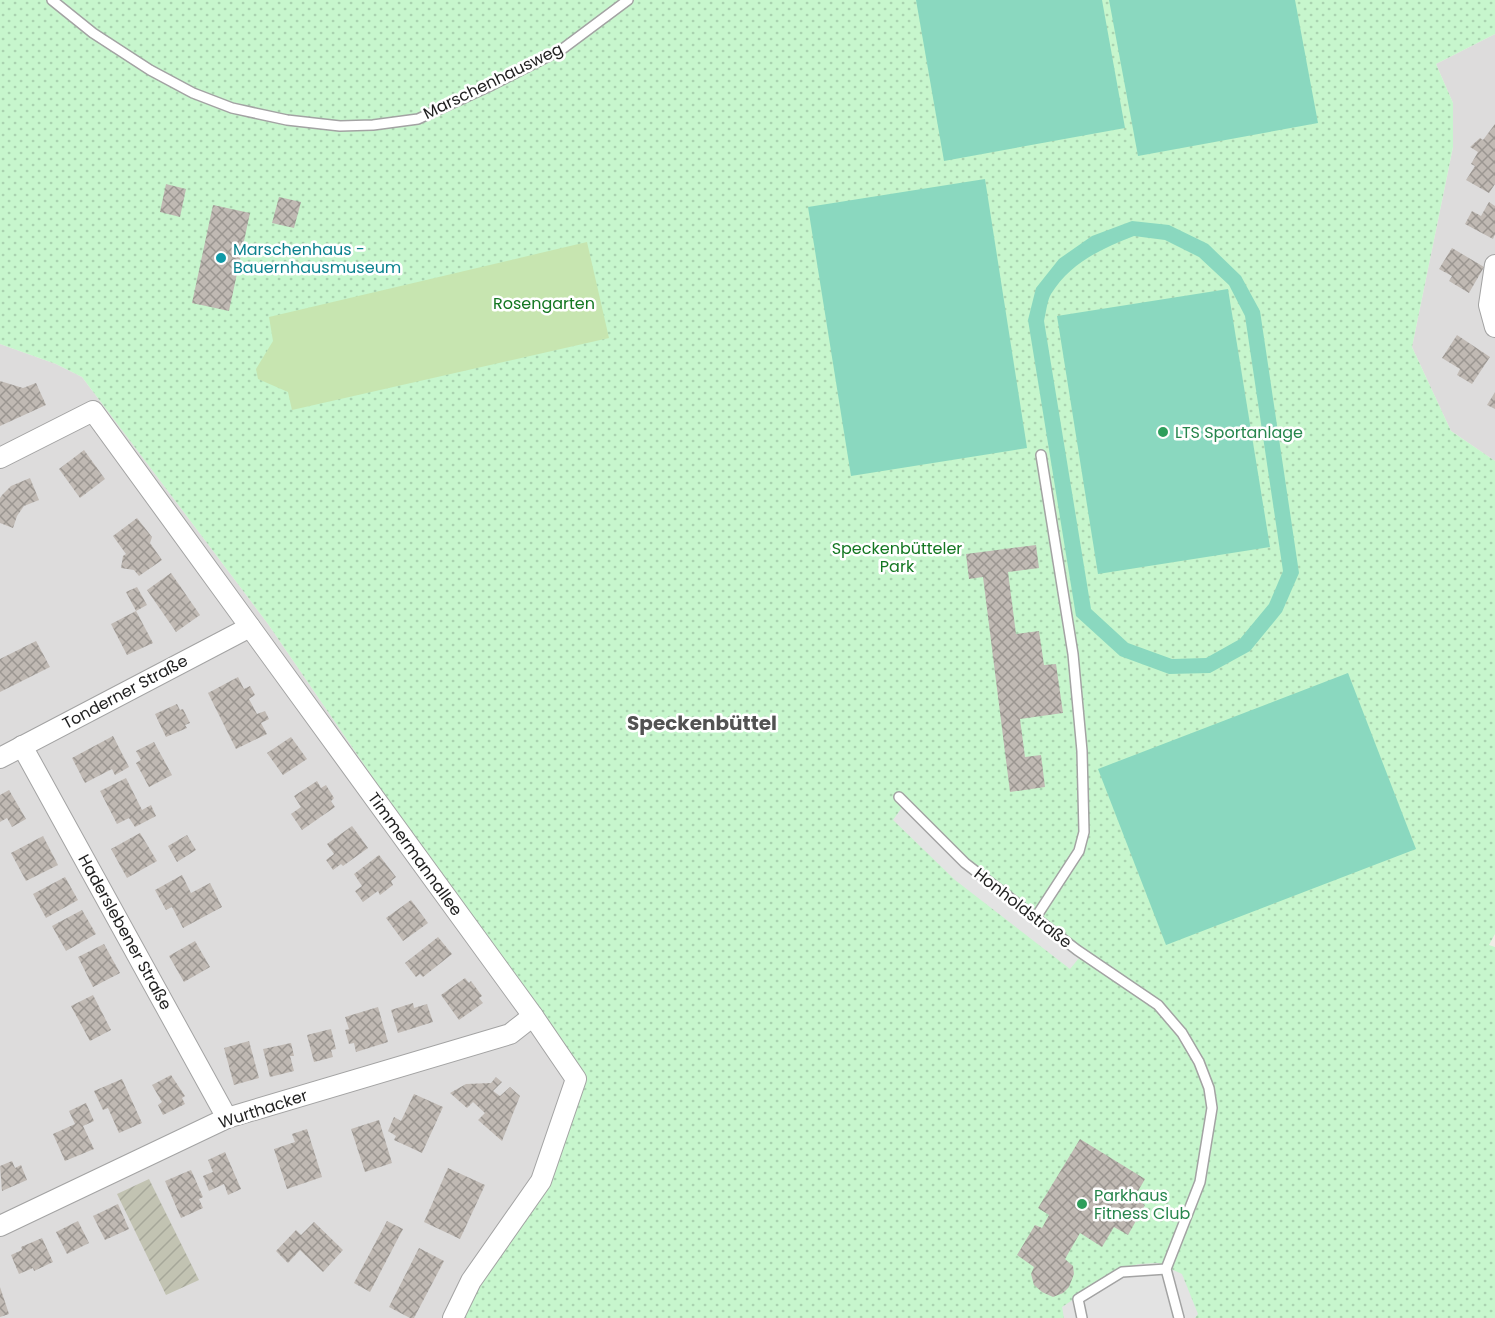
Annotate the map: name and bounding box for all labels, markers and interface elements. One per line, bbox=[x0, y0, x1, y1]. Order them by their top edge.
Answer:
street label: Marschenhausweg bbox=[419, 37, 567, 125]
place label: Marschenhaus - Bauernhausmuseum bbox=[233, 238, 401, 279]
marker: Marschenhaus - Bauernhausmuseum bbox=[214, 251, 228, 265]
park label: Rosengarten bbox=[493, 292, 595, 315]
place label: LTS Sportanlage bbox=[1175, 421, 1303, 444]
marker: LTS Sportanlage bbox=[1156, 425, 1170, 439]
park label: Speckenbütteler Park bbox=[832, 537, 962, 578]
street label: Tonderner Straße bbox=[58, 649, 192, 735]
district label: Speckenbüttel bbox=[627, 709, 777, 737]
street label: Timmermannallee bbox=[362, 787, 468, 921]
street label: Haderslebener Straße bbox=[73, 850, 177, 1014]
street label: Honholdstraße bbox=[969, 862, 1077, 954]
street label: Wurthacker bbox=[215, 1084, 311, 1134]
place label: Parkhaus Fitness Club bbox=[1094, 1184, 1190, 1225]
marker: Parkhaus Fitness Club bbox=[1075, 1197, 1089, 1211]

